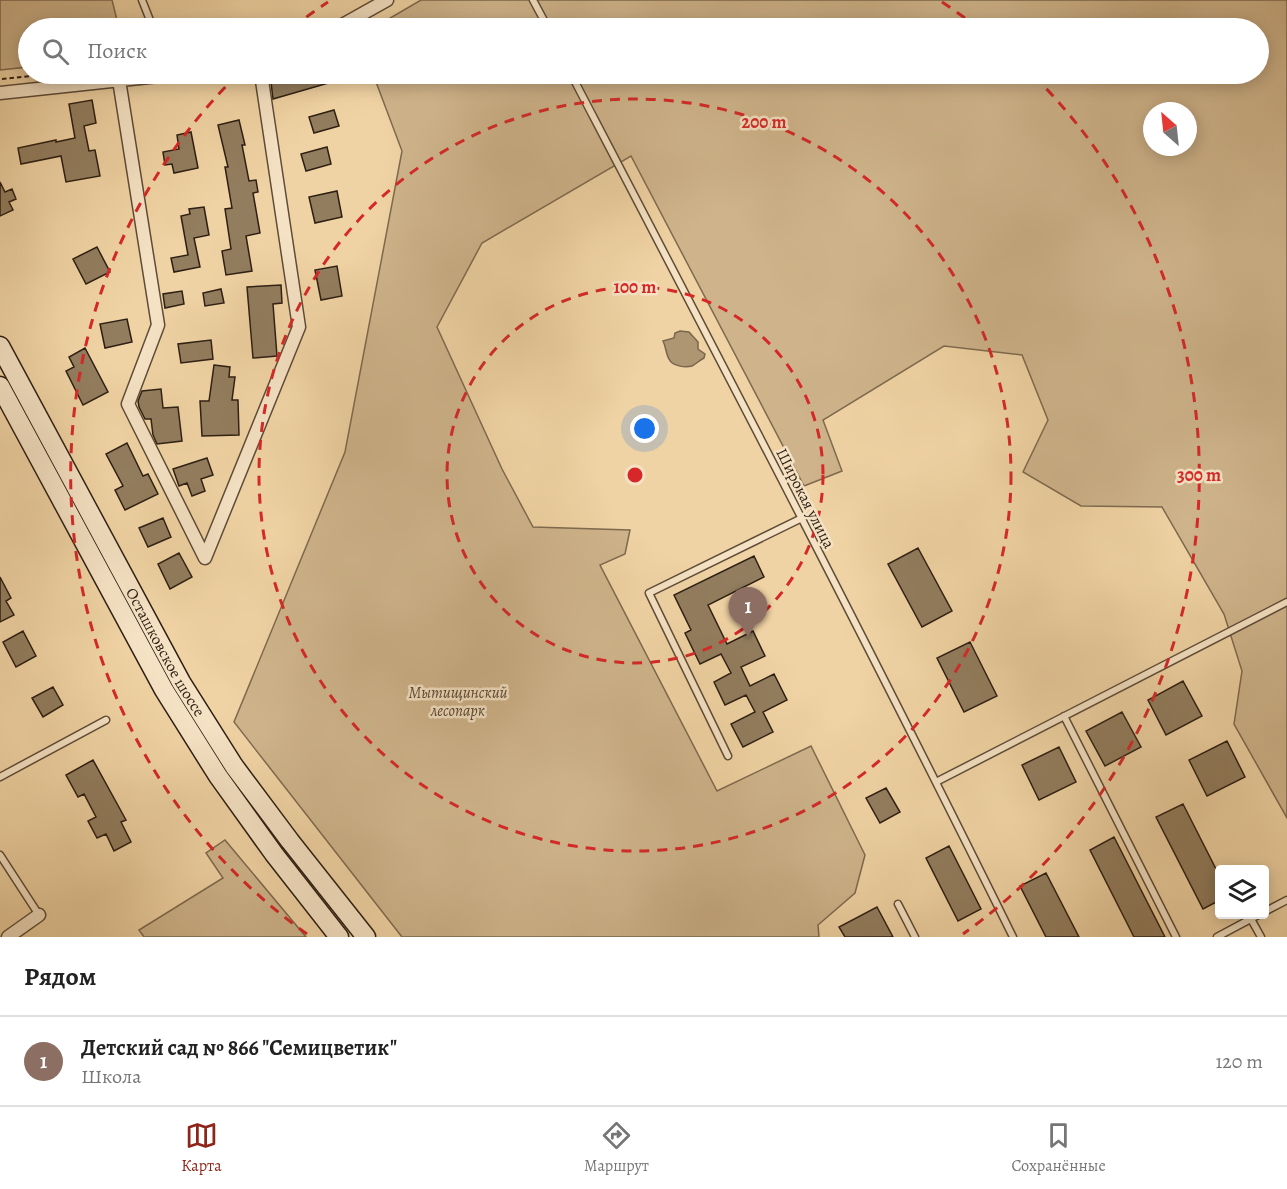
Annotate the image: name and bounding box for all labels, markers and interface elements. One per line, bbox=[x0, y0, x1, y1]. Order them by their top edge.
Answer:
search box bbox=[18, 18, 1269, 84]
icon: search bbox=[39, 35, 72, 68]
text: Поиск bbox=[87, 36, 147, 66]
north arrow bbox=[1143, 102, 1197, 156]
text: 200 m bbox=[741, 110, 787, 134]
text: 100 m bbox=[614, 275, 656, 299]
your location bbox=[630, 414, 659, 443]
street label: Широкая улица bbox=[770, 445, 840, 553]
text: 300 m bbox=[1177, 463, 1221, 487]
centre of rings bbox=[625, 465, 645, 485]
street label: Осташковское шоссе bbox=[120, 584, 210, 721]
pin: 1 bbox=[728, 588, 768, 637]
park label: Мытищинский лесопарк bbox=[408, 682, 508, 722]
map controls bbox=[1215, 865, 1269, 919]
button: layers bbox=[1215, 865, 1269, 919]
text: Рядом bbox=[24, 959, 96, 994]
text: Детский сад № 866 "Семицветик" bbox=[81, 1033, 397, 1063]
text: 1 bbox=[40, 1048, 47, 1075]
text: 120 m bbox=[1215, 1048, 1263, 1075]
text: Школа bbox=[81, 1063, 141, 1090]
tab: Карта bbox=[181, 1119, 222, 1177]
tab: Маршрут bbox=[584, 1119, 649, 1177]
tab: Сохранённые bbox=[1011, 1119, 1106, 1177]

